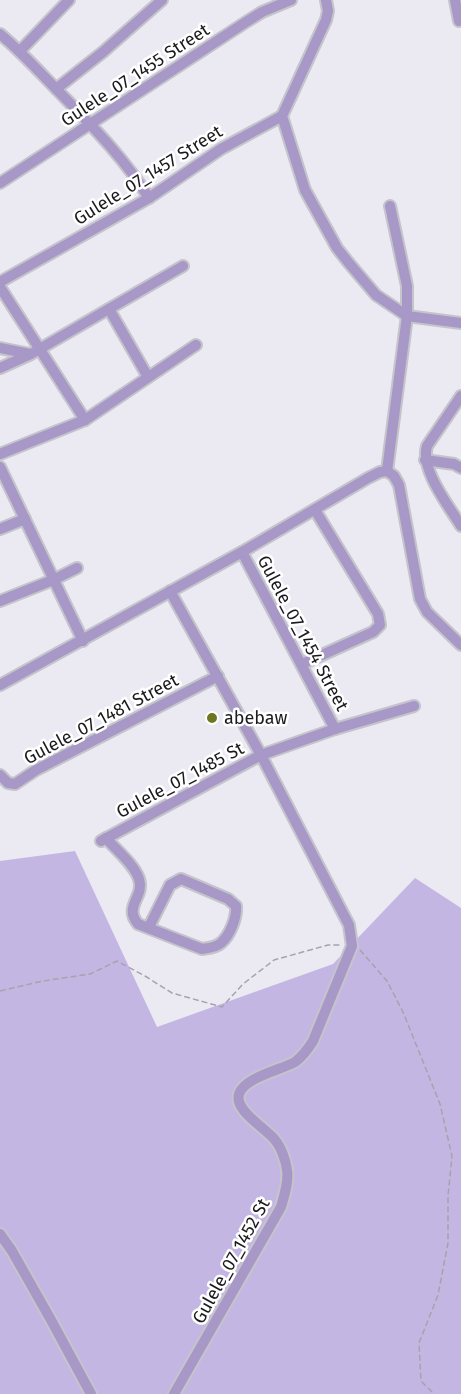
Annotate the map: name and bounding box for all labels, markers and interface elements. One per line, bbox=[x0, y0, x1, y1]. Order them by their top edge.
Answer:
street label: Gulele_07_1455 Street bbox=[57, 19, 214, 131]
street label: Gulele_07_1457 Street bbox=[70, 120, 227, 230]
street label: Gulele_07_1454 Street bbox=[253, 551, 354, 715]
street label: Gulele_07_1481 Street bbox=[20, 669, 182, 769]
place label: abebaw bbox=[224, 707, 288, 729]
marker: abebaw bbox=[205, 711, 219, 725]
street label: Gulele_07_1485 St bbox=[113, 737, 248, 823]
street label: Gulele_07_1452 St bbox=[188, 1194, 275, 1327]

